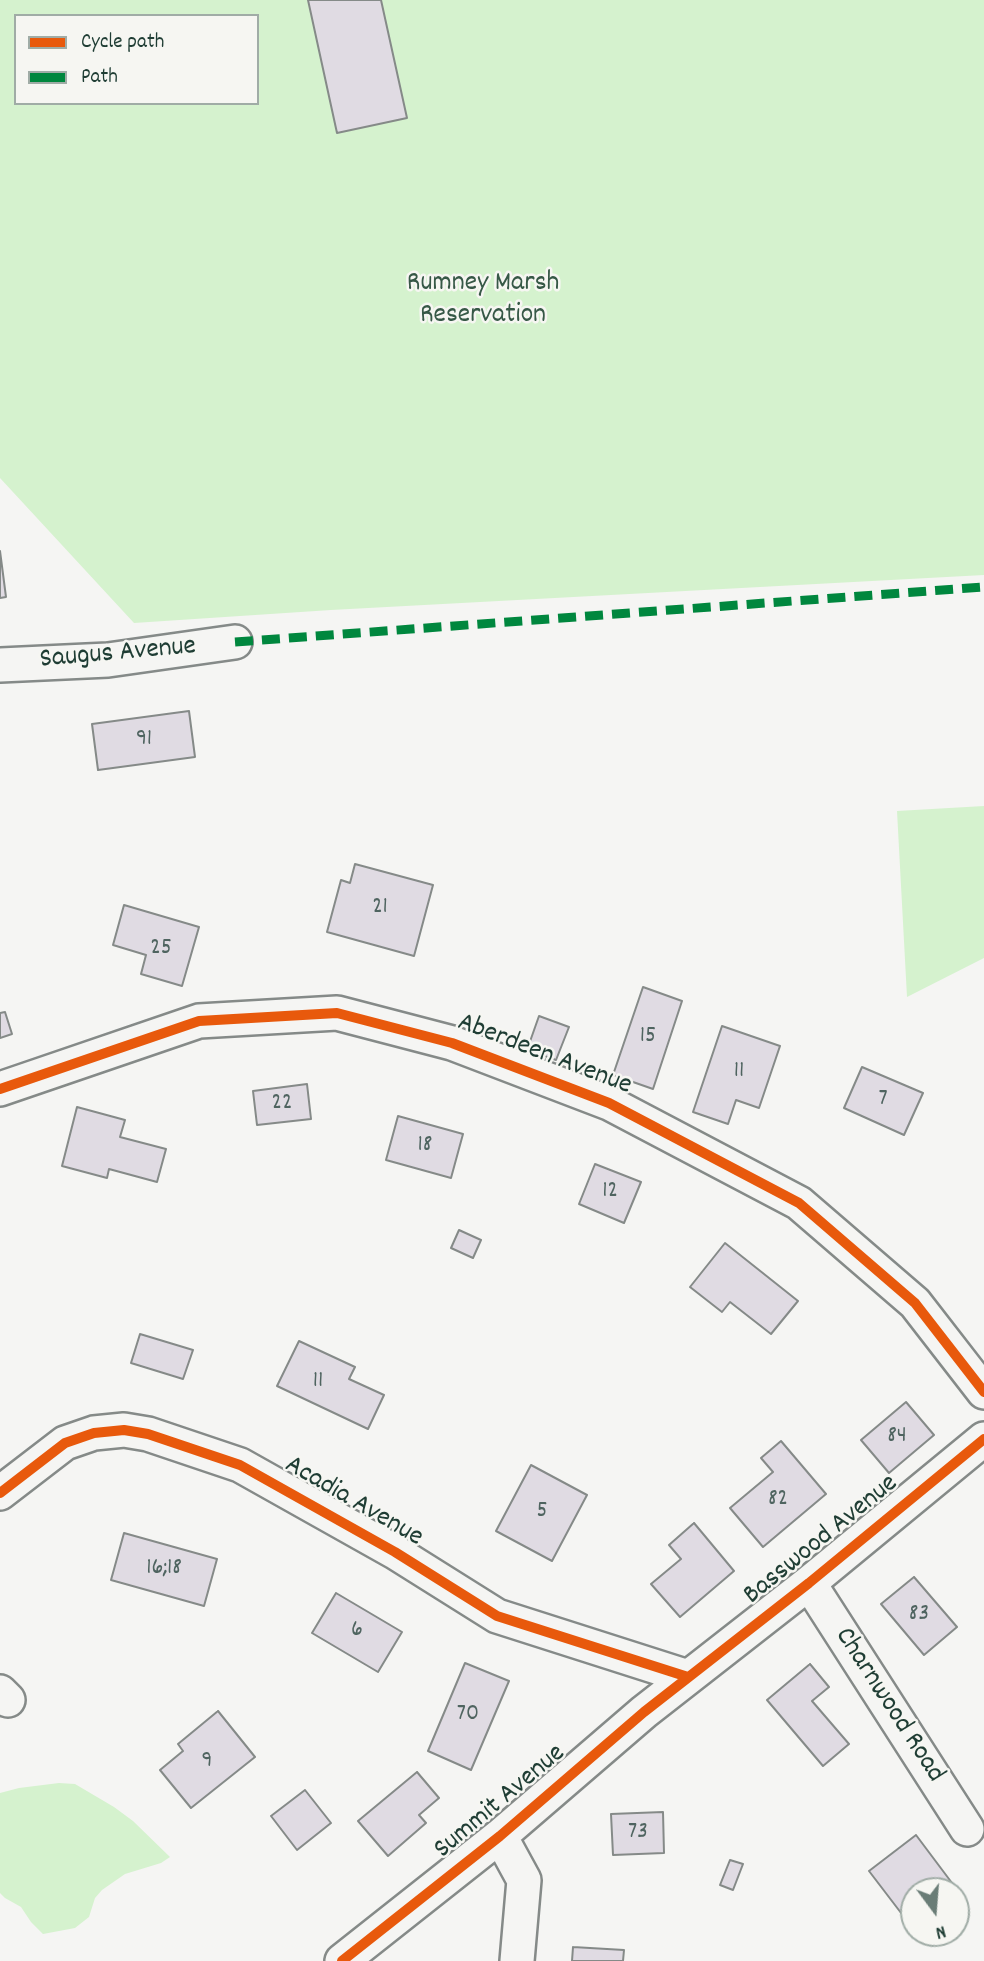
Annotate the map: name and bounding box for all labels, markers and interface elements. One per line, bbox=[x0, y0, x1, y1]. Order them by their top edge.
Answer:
legend bbox=[14, 14, 259, 105]
text: Cycle path bbox=[81, 28, 164, 58]
text: Path bbox=[81, 63, 118, 93]
park label: Rumney Marsh Reservation bbox=[407, 268, 559, 334]
street label: Saugus Avenue bbox=[38, 631, 198, 679]
house number: 91 bbox=[136, 727, 152, 755]
house number: 21 bbox=[372, 895, 388, 923]
house number: 25 bbox=[150, 936, 172, 964]
street label: Aberdeen Avenue bbox=[452, 1007, 636, 1105]
house number: 15 bbox=[640, 1024, 656, 1052]
house number: 11 bbox=[734, 1059, 744, 1087]
house number: 7 bbox=[878, 1087, 888, 1115]
house number: 22 bbox=[272, 1091, 292, 1119]
house number: 18 bbox=[418, 1133, 432, 1161]
house number: 12 bbox=[602, 1179, 618, 1207]
house number: 11 bbox=[313, 1369, 323, 1397]
house number: 84 bbox=[887, 1424, 907, 1452]
street label: Acadia Avenue bbox=[278, 1450, 428, 1556]
street label: Basswood Avenue bbox=[738, 1468, 906, 1614]
house number: 82 bbox=[768, 1487, 788, 1515]
house number: 5 bbox=[536, 1499, 548, 1527]
house number: 16;18 bbox=[146, 1556, 182, 1584]
house number: 83 bbox=[909, 1602, 929, 1630]
house number: 6 bbox=[351, 1618, 363, 1646]
street label: Charnwood Road bbox=[825, 1622, 951, 1790]
house number: 70 bbox=[457, 1702, 479, 1730]
street label: Summit Avenue bbox=[428, 1738, 574, 1868]
house number: 9 bbox=[202, 1749, 212, 1777]
house number: 73 bbox=[628, 1820, 648, 1848]
north arrow bbox=[900, 1877, 970, 1947]
text: N bbox=[932, 1916, 949, 1945]

